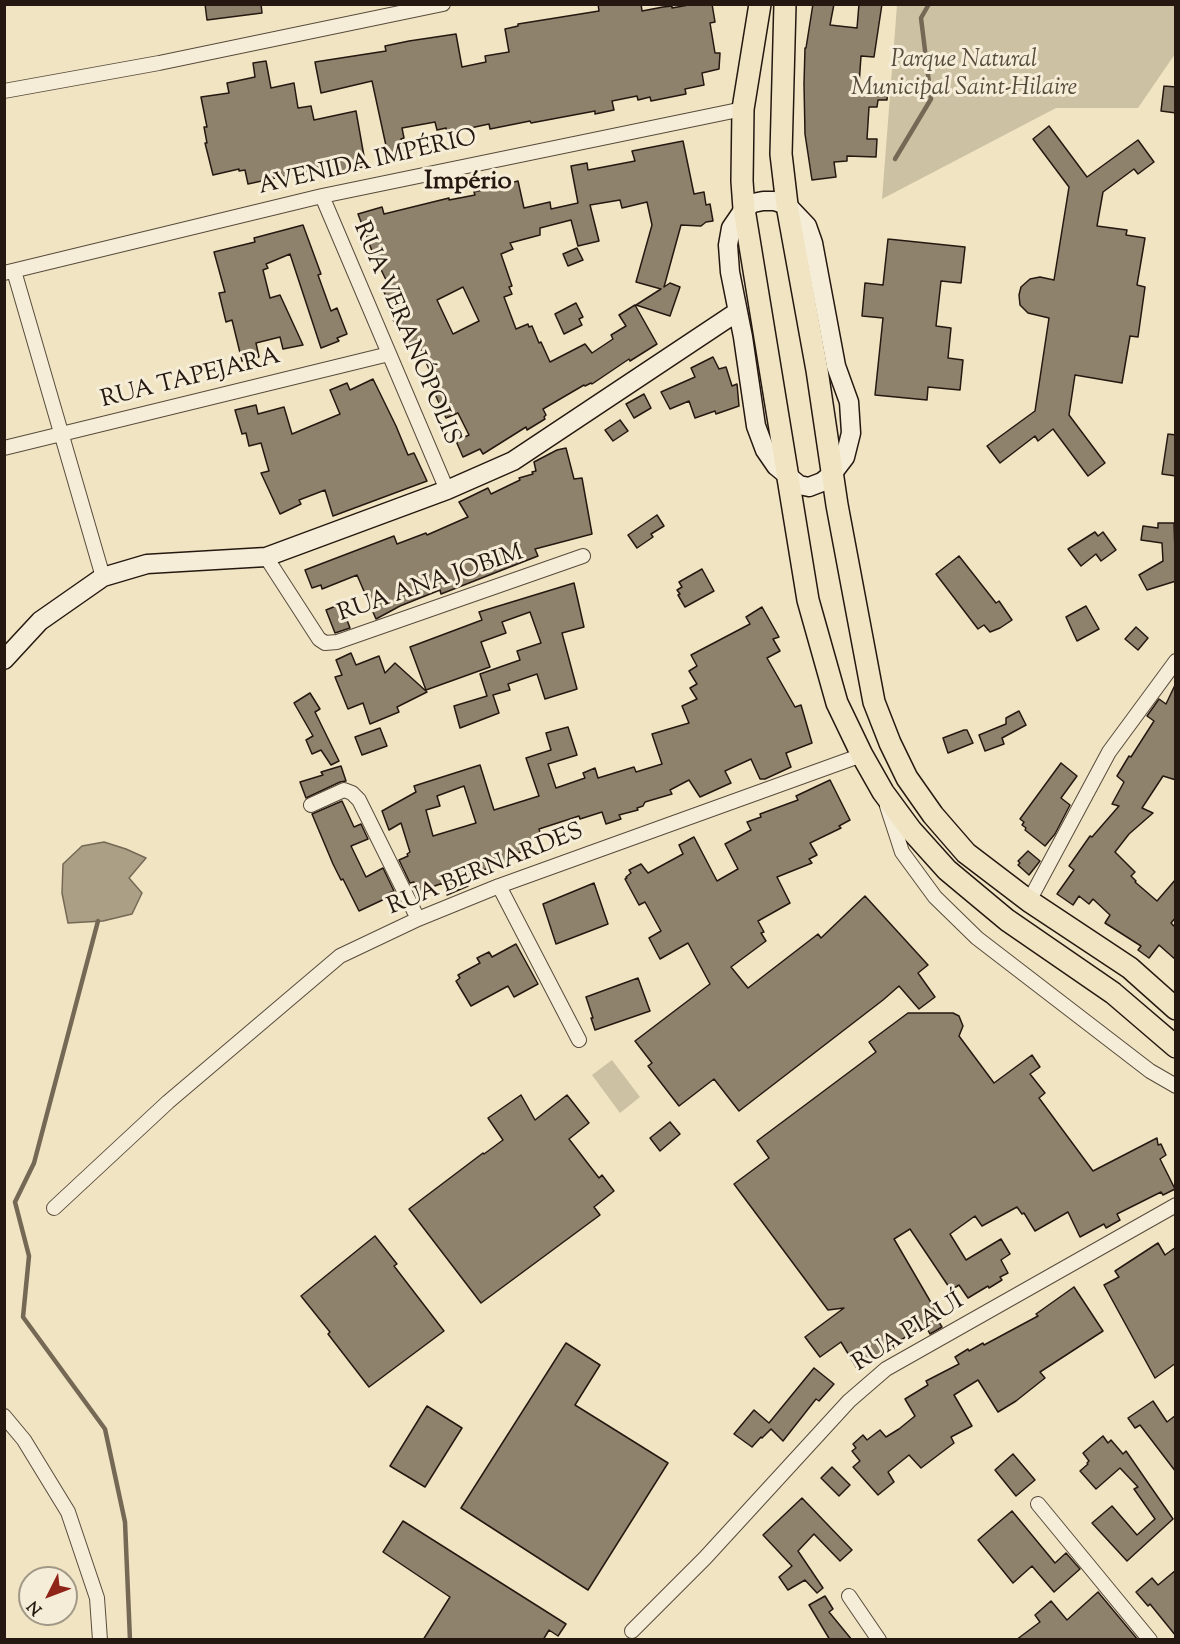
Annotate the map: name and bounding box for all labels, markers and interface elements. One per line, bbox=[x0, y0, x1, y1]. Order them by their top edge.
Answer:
park label: Parque Natural Municipal Saint-Hilaire bbox=[851, 48, 1077, 104]
street label: AVENIDA IMPÉRIO bbox=[256, 125, 480, 203]
district label: Império bbox=[424, 168, 512, 200]
street label: RUA VERANÓPOLIS bbox=[345, 218, 465, 450]
street label: RUA TAPEJARA bbox=[98, 344, 284, 416]
street label: RUA ANA JOBIM bbox=[335, 540, 527, 630]
street label: RUA BERNARDES bbox=[384, 819, 588, 923]
street label: RUA PIAUÍ bbox=[848, 1289, 970, 1379]
north arrow bbox=[18, 1566, 78, 1626]
text: N bbox=[23, 1595, 49, 1619]

